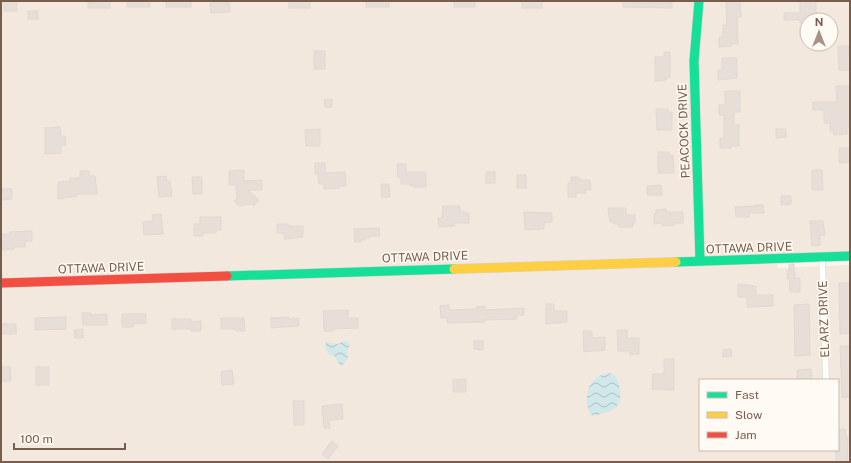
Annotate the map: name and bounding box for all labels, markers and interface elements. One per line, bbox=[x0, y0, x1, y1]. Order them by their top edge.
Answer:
north arrow bbox=[799, 12, 839, 52]
text: N bbox=[815, 16, 823, 28]
street label: PEACOCK DRIVE bbox=[675, 83, 693, 179]
street label: OTTAWA DRIVE bbox=[706, 239, 792, 257]
street label: OTTAWA DRIVE bbox=[382, 248, 468, 266]
street label: OTTAWA DRIVE bbox=[58, 259, 144, 277]
street label: ELARZ DRIVE bbox=[816, 280, 832, 358]
legend bbox=[699, 379, 839, 451]
text: Fast bbox=[735, 388, 760, 402]
text: Slow bbox=[735, 408, 763, 422]
scale bar bbox=[14, 425, 125, 451]
text: Jam bbox=[735, 428, 757, 442]
text: 100 m bbox=[20, 432, 53, 446]

